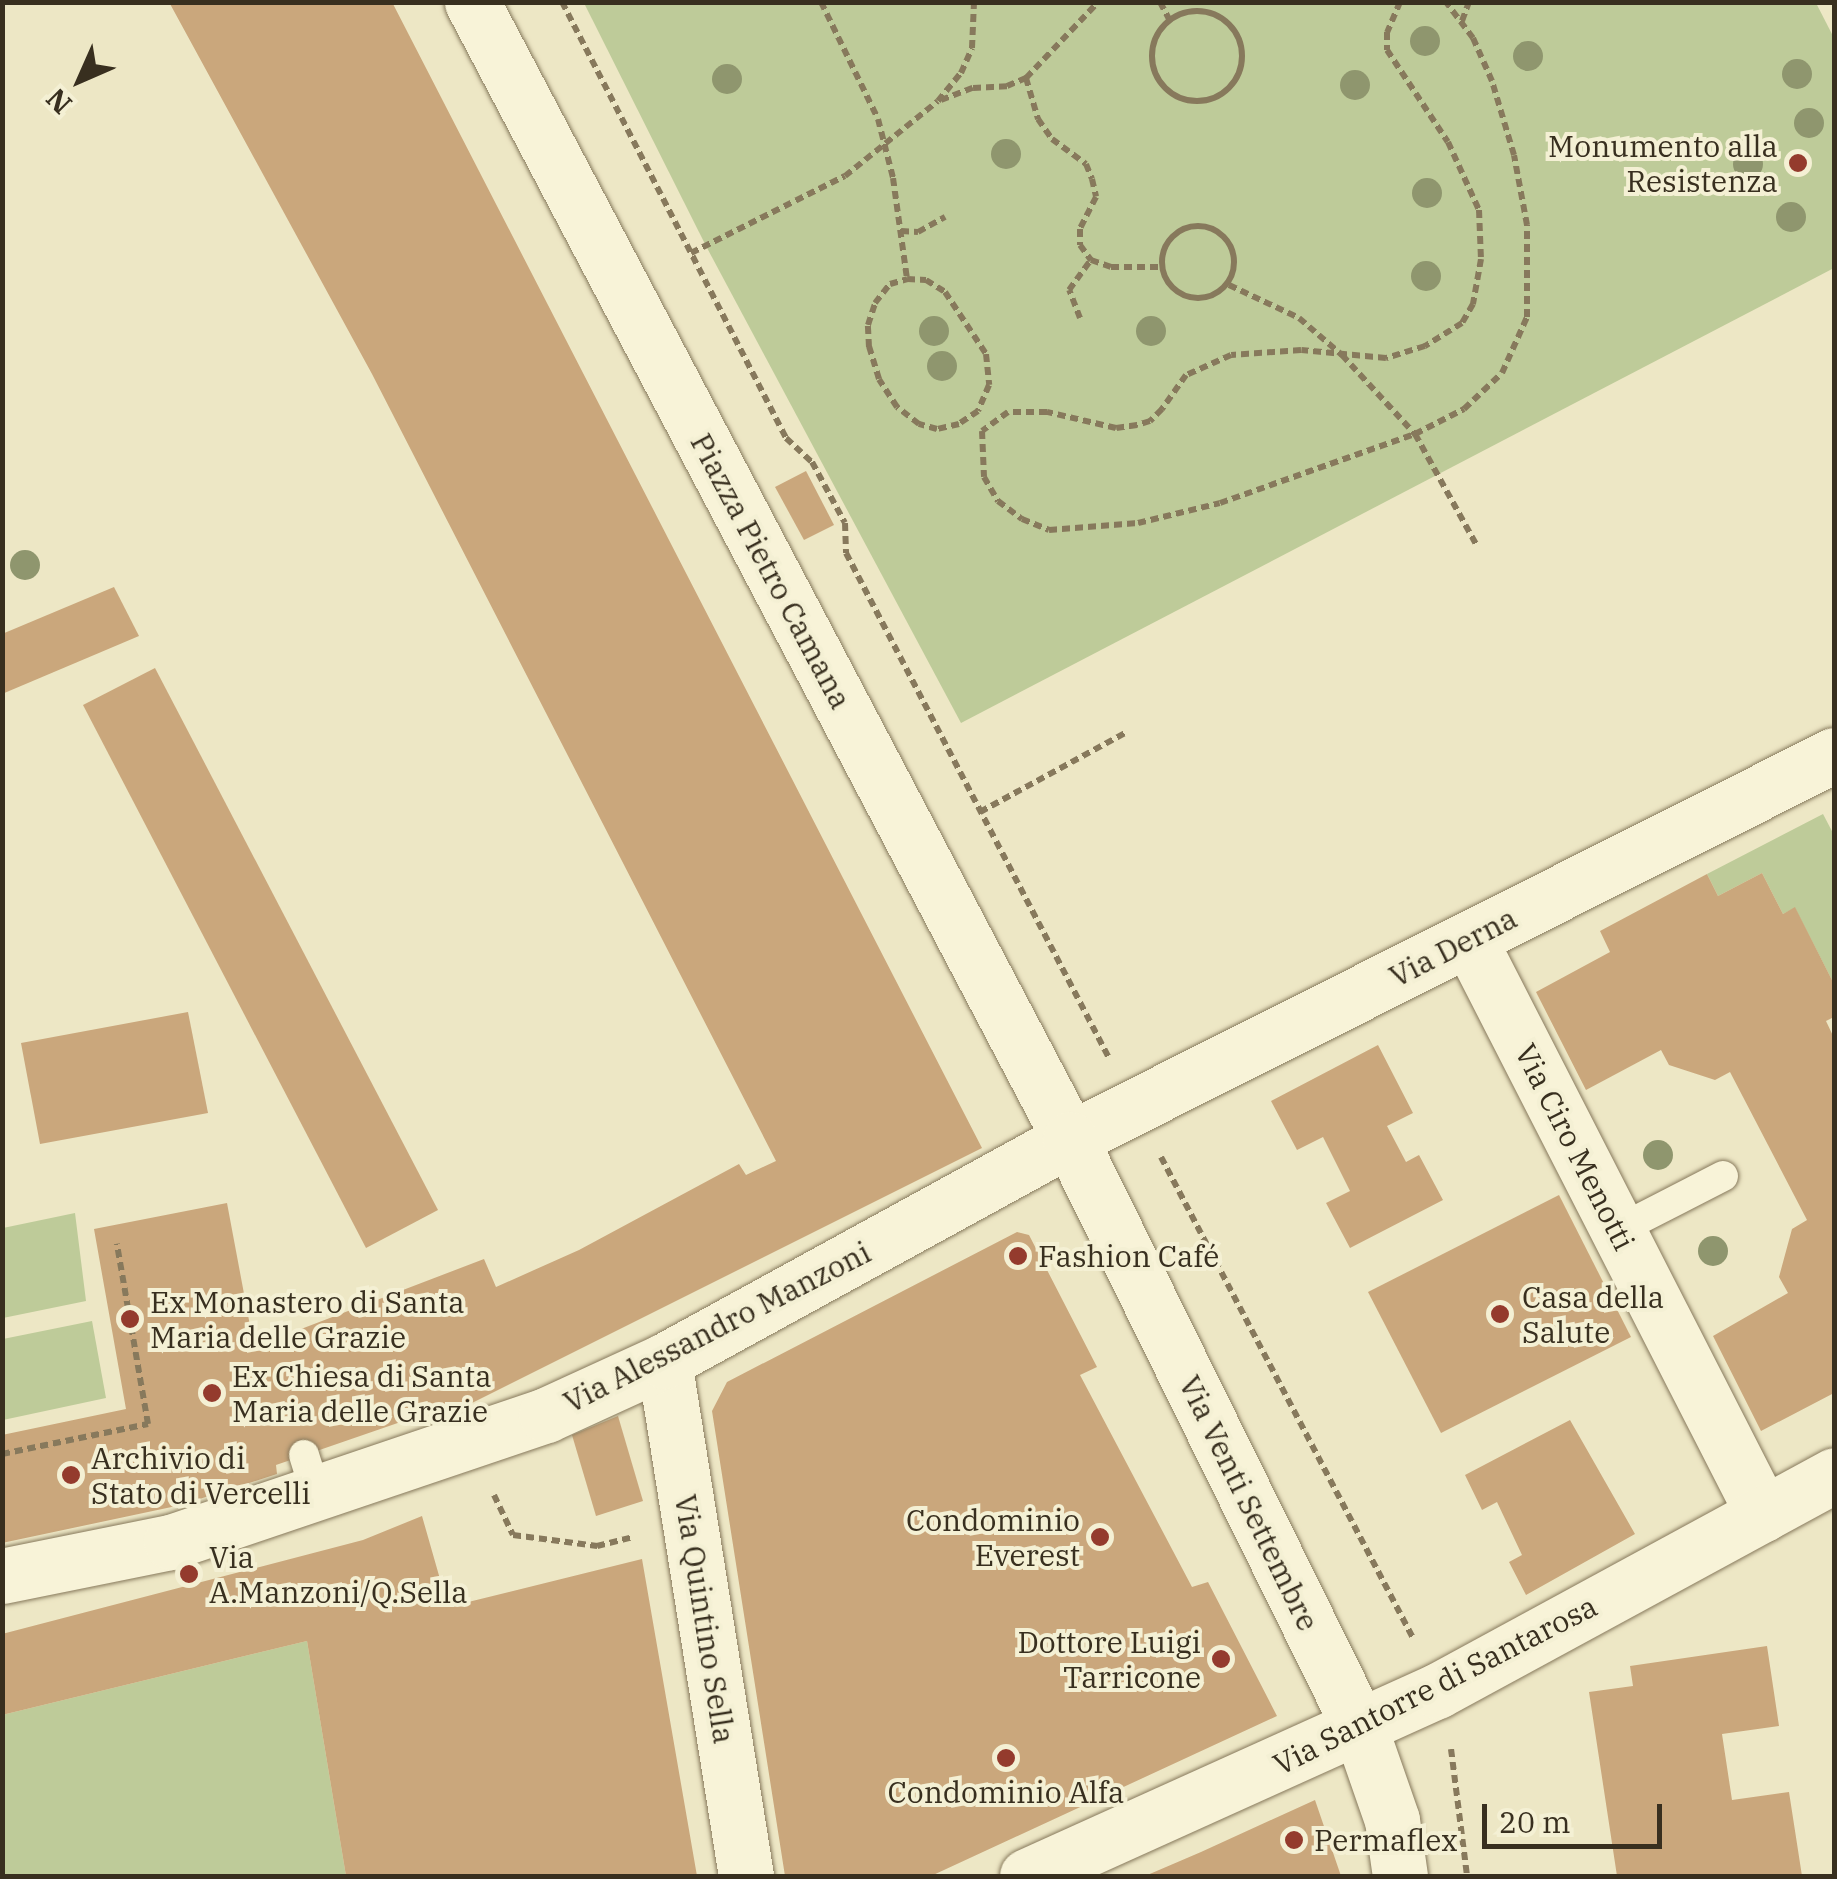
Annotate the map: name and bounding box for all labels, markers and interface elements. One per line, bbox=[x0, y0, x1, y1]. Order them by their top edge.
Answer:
north arrow bbox=[30, 30, 130, 130]
text: N bbox=[38, 81, 79, 122]
place label: Monumento alla Resistenza bbox=[1548, 128, 1778, 198]
marker: Monumento alla Resistenza bbox=[1787, 152, 1809, 174]
street label: Piazza Pietro Camana bbox=[683, 427, 859, 715]
street label: Via Derna bbox=[1383, 900, 1523, 994]
street label: Via Ciro Menotti bbox=[1507, 1038, 1643, 1256]
street label: Via Alessandro Manzoni bbox=[557, 1234, 877, 1420]
place label: Fashion Café bbox=[1038, 1238, 1219, 1274]
marker: Fashion Café bbox=[1007, 1245, 1029, 1267]
place label: Casa della Salute bbox=[1522, 1279, 1664, 1350]
place label: Ex Monastero di Santa Maria delle Grazie bbox=[150, 1284, 465, 1354]
marker: Casa della Salute bbox=[1487, 1301, 1513, 1327]
marker: Ex Monastero di Santa Maria delle Grazie bbox=[119, 1308, 141, 1330]
place label: Ex Chiesa di Santa Maria delle Grazie bbox=[232, 1358, 492, 1428]
street label: Via Venti Settembre bbox=[1172, 1370, 1326, 1636]
marker: Ex Chiesa di Santa Maria delle Grazie bbox=[201, 1382, 223, 1404]
place label: Archivio di Stato di Vercelli bbox=[91, 1440, 311, 1510]
marker: Archivio di Stato di Vercelli bbox=[60, 1464, 82, 1486]
street label: Via Quintino Sella bbox=[668, 1492, 742, 1746]
place label: Condominio Everest bbox=[906, 1502, 1080, 1572]
marker: Condominio Everest bbox=[1089, 1526, 1111, 1548]
place label: Via A.Manzoni/Q.Sella bbox=[209, 1539, 468, 1610]
marker: Via A.Manzoni/Q.Sella bbox=[178, 1563, 200, 1585]
street label: Via Santorre di Santarosa bbox=[1267, 1588, 1603, 1782]
place label: Dottore Luigi Tarricone bbox=[1017, 1624, 1201, 1694]
marker: Dottore Luigi Tarricone bbox=[1210, 1648, 1232, 1670]
marker: Condominio Alfa bbox=[995, 1747, 1017, 1769]
place label: Condominio Alfa bbox=[888, 1774, 1124, 1810]
scale bar bbox=[1487, 1784, 1667, 1846]
text: 20 m bbox=[1499, 1802, 1571, 1841]
place label: Permaflex bbox=[1314, 1822, 1458, 1858]
marker: Permaflex bbox=[1283, 1829, 1305, 1851]

